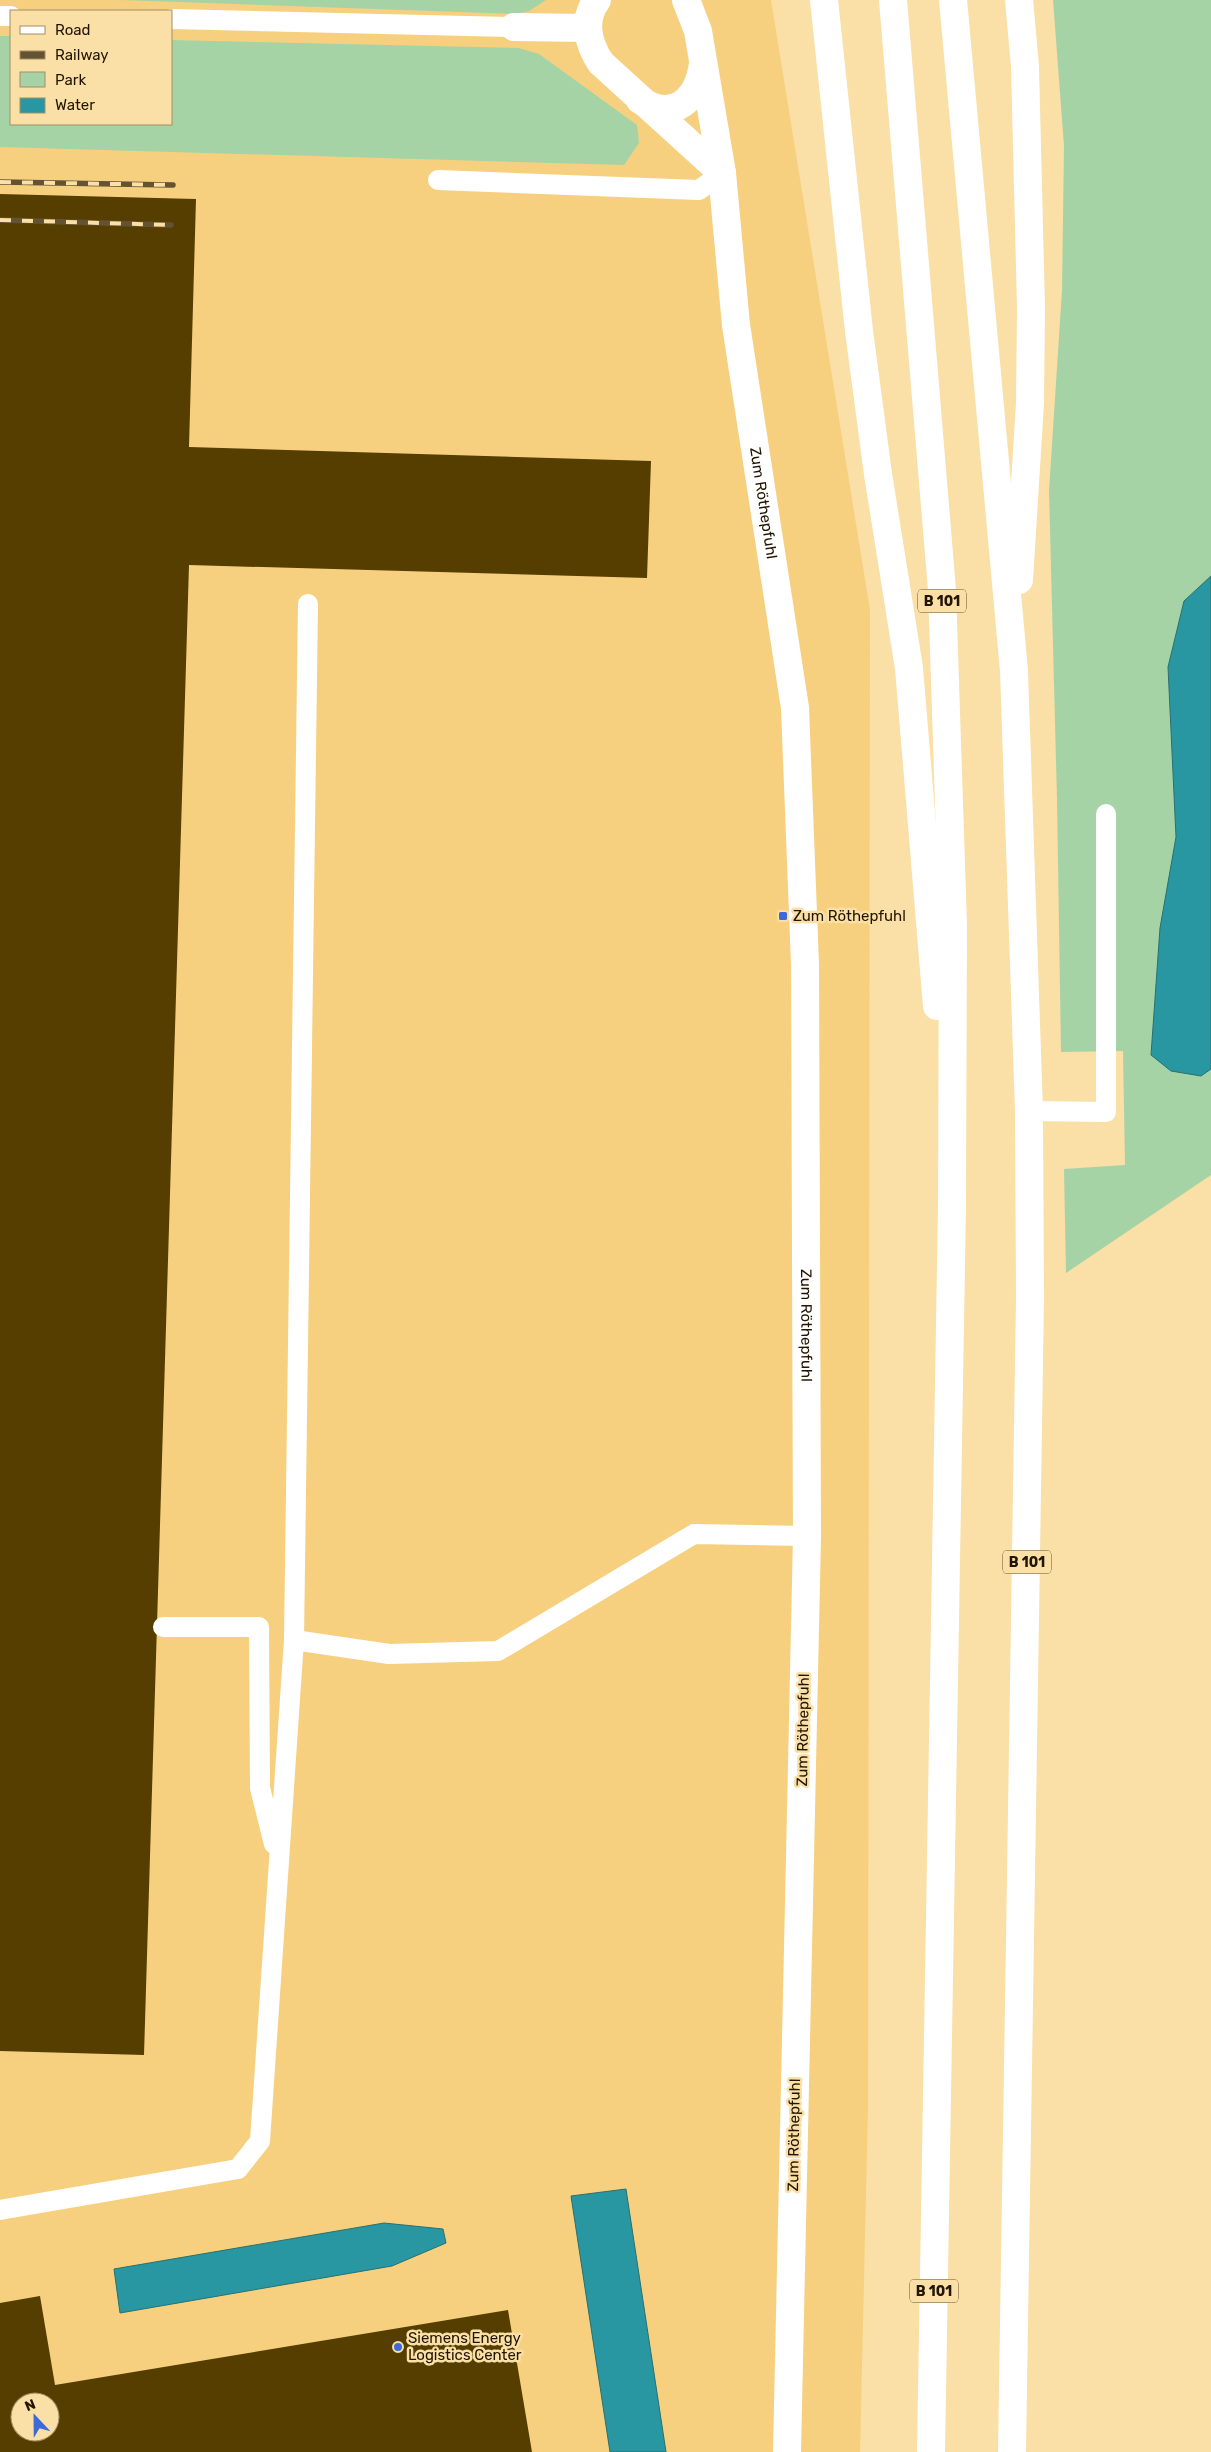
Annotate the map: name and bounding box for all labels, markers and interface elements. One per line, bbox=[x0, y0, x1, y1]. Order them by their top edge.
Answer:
legend bbox=[10, 10, 172, 125]
text: Road bbox=[55, 21, 91, 39]
text: Railway bbox=[55, 46, 109, 64]
text: Park bbox=[55, 71, 86, 89]
text: Water bbox=[55, 96, 95, 114]
street label: Zum Röthepfuhl bbox=[746, 446, 781, 560]
road number: B 101 bbox=[918, 590, 966, 612]
place label: Zum Röthepfuhl bbox=[793, 907, 906, 925]
marker: Zum Röthepfuhl bbox=[777, 910, 789, 922]
street label: Zum Röthepfuhl bbox=[797, 1269, 815, 1382]
road number: B 101 bbox=[1003, 1550, 1051, 1574]
street label: Zum Röthepfuhl bbox=[793, 1673, 813, 1787]
street label: Zum Röthepfuhl bbox=[784, 2078, 804, 2192]
road number: B 101 bbox=[910, 2280, 958, 2302]
place label: Siemens Energy Logistics Center bbox=[408, 2329, 522, 2364]
marker: Siemens Energy Logistics Center bbox=[392, 2341, 404, 2353]
north arrow bbox=[10, 2392, 60, 2442]
text: N bbox=[22, 2396, 38, 2415]

